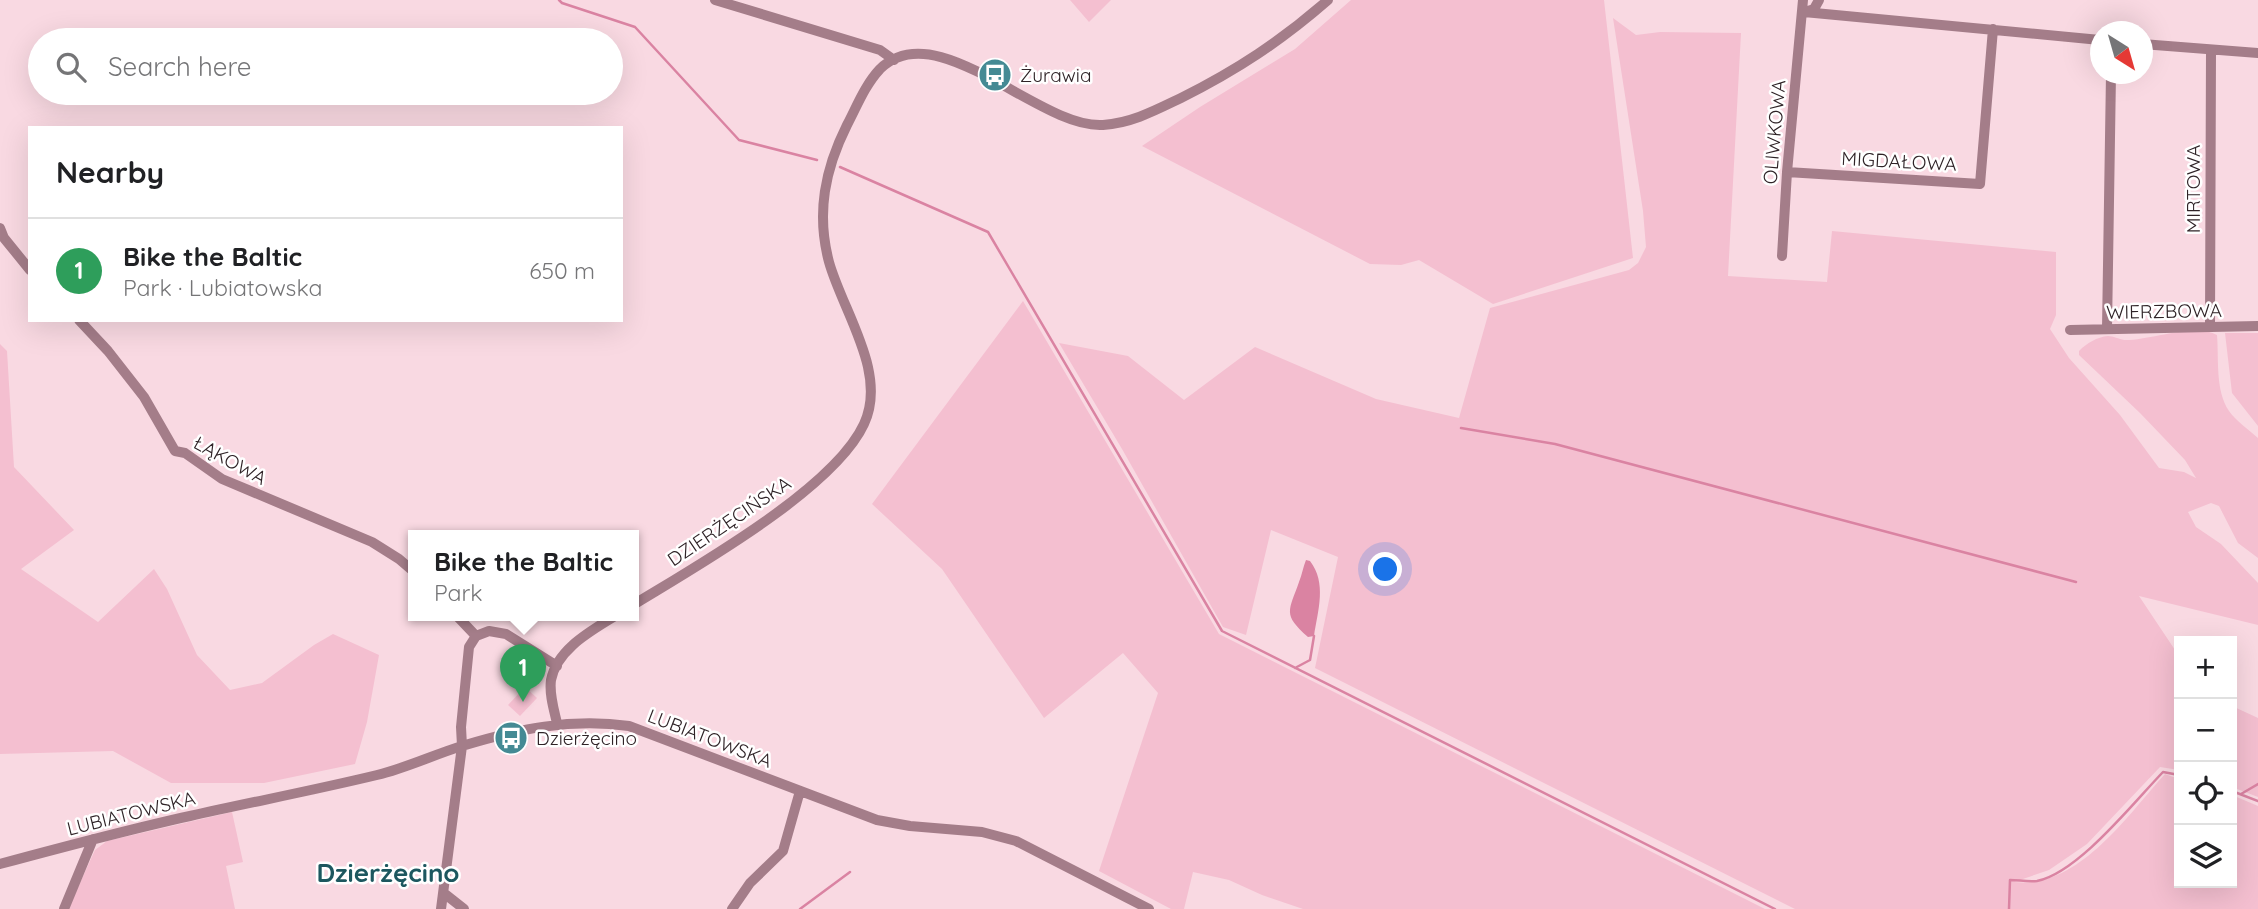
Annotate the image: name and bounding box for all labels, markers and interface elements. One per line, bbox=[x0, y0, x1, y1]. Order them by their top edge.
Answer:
north arrow bbox=[2090, 21, 2153, 84]
search box bbox=[28, 28, 623, 105]
icon: search bbox=[52, 48, 90, 86]
text: Search here bbox=[108, 50, 252, 83]
bus stop icon: Żurawia bbox=[976, 56, 1014, 94]
place label: Żurawia bbox=[1020, 63, 1091, 87]
street label: OLIWKOWA bbox=[1757, 79, 1791, 185]
street label: MIRTOWA bbox=[2181, 145, 2205, 233]
street label: MIGDAŁOWA bbox=[1841, 146, 1957, 176]
text: Nearby bbox=[56, 153, 164, 191]
text: Bike the Baltic bbox=[123, 240, 302, 273]
text: 1 bbox=[75, 256, 83, 285]
text: 650 m bbox=[529, 256, 595, 285]
text: Park · Lubiatowska bbox=[123, 273, 323, 302]
street label: WIERZBOWA bbox=[2106, 298, 2222, 324]
street label: ŁĄKOWA bbox=[189, 430, 271, 490]
street label: DZIERŻĘCIŃSKA bbox=[663, 471, 795, 571]
popup bbox=[408, 530, 639, 621]
text: Bike the Baltic bbox=[434, 545, 613, 578]
your location bbox=[1368, 552, 1402, 586]
text: Park bbox=[434, 578, 483, 607]
map controls bbox=[2174, 636, 2237, 888]
button: + bbox=[2174, 636, 2237, 699]
pin: 1 bbox=[500, 644, 546, 702]
button: − bbox=[2174, 699, 2237, 762]
street label: LUBIATOWSKA bbox=[644, 703, 776, 773]
bus stop icon: Dzierżęcino bbox=[492, 719, 530, 757]
place label: Dzierżęcino bbox=[536, 726, 637, 750]
button: locate bbox=[2174, 762, 2237, 825]
street label: LUBIATOWSKA bbox=[64, 785, 198, 841]
button: layers bbox=[2174, 825, 2237, 888]
district label: Dzierżęcino bbox=[316, 856, 460, 889]

